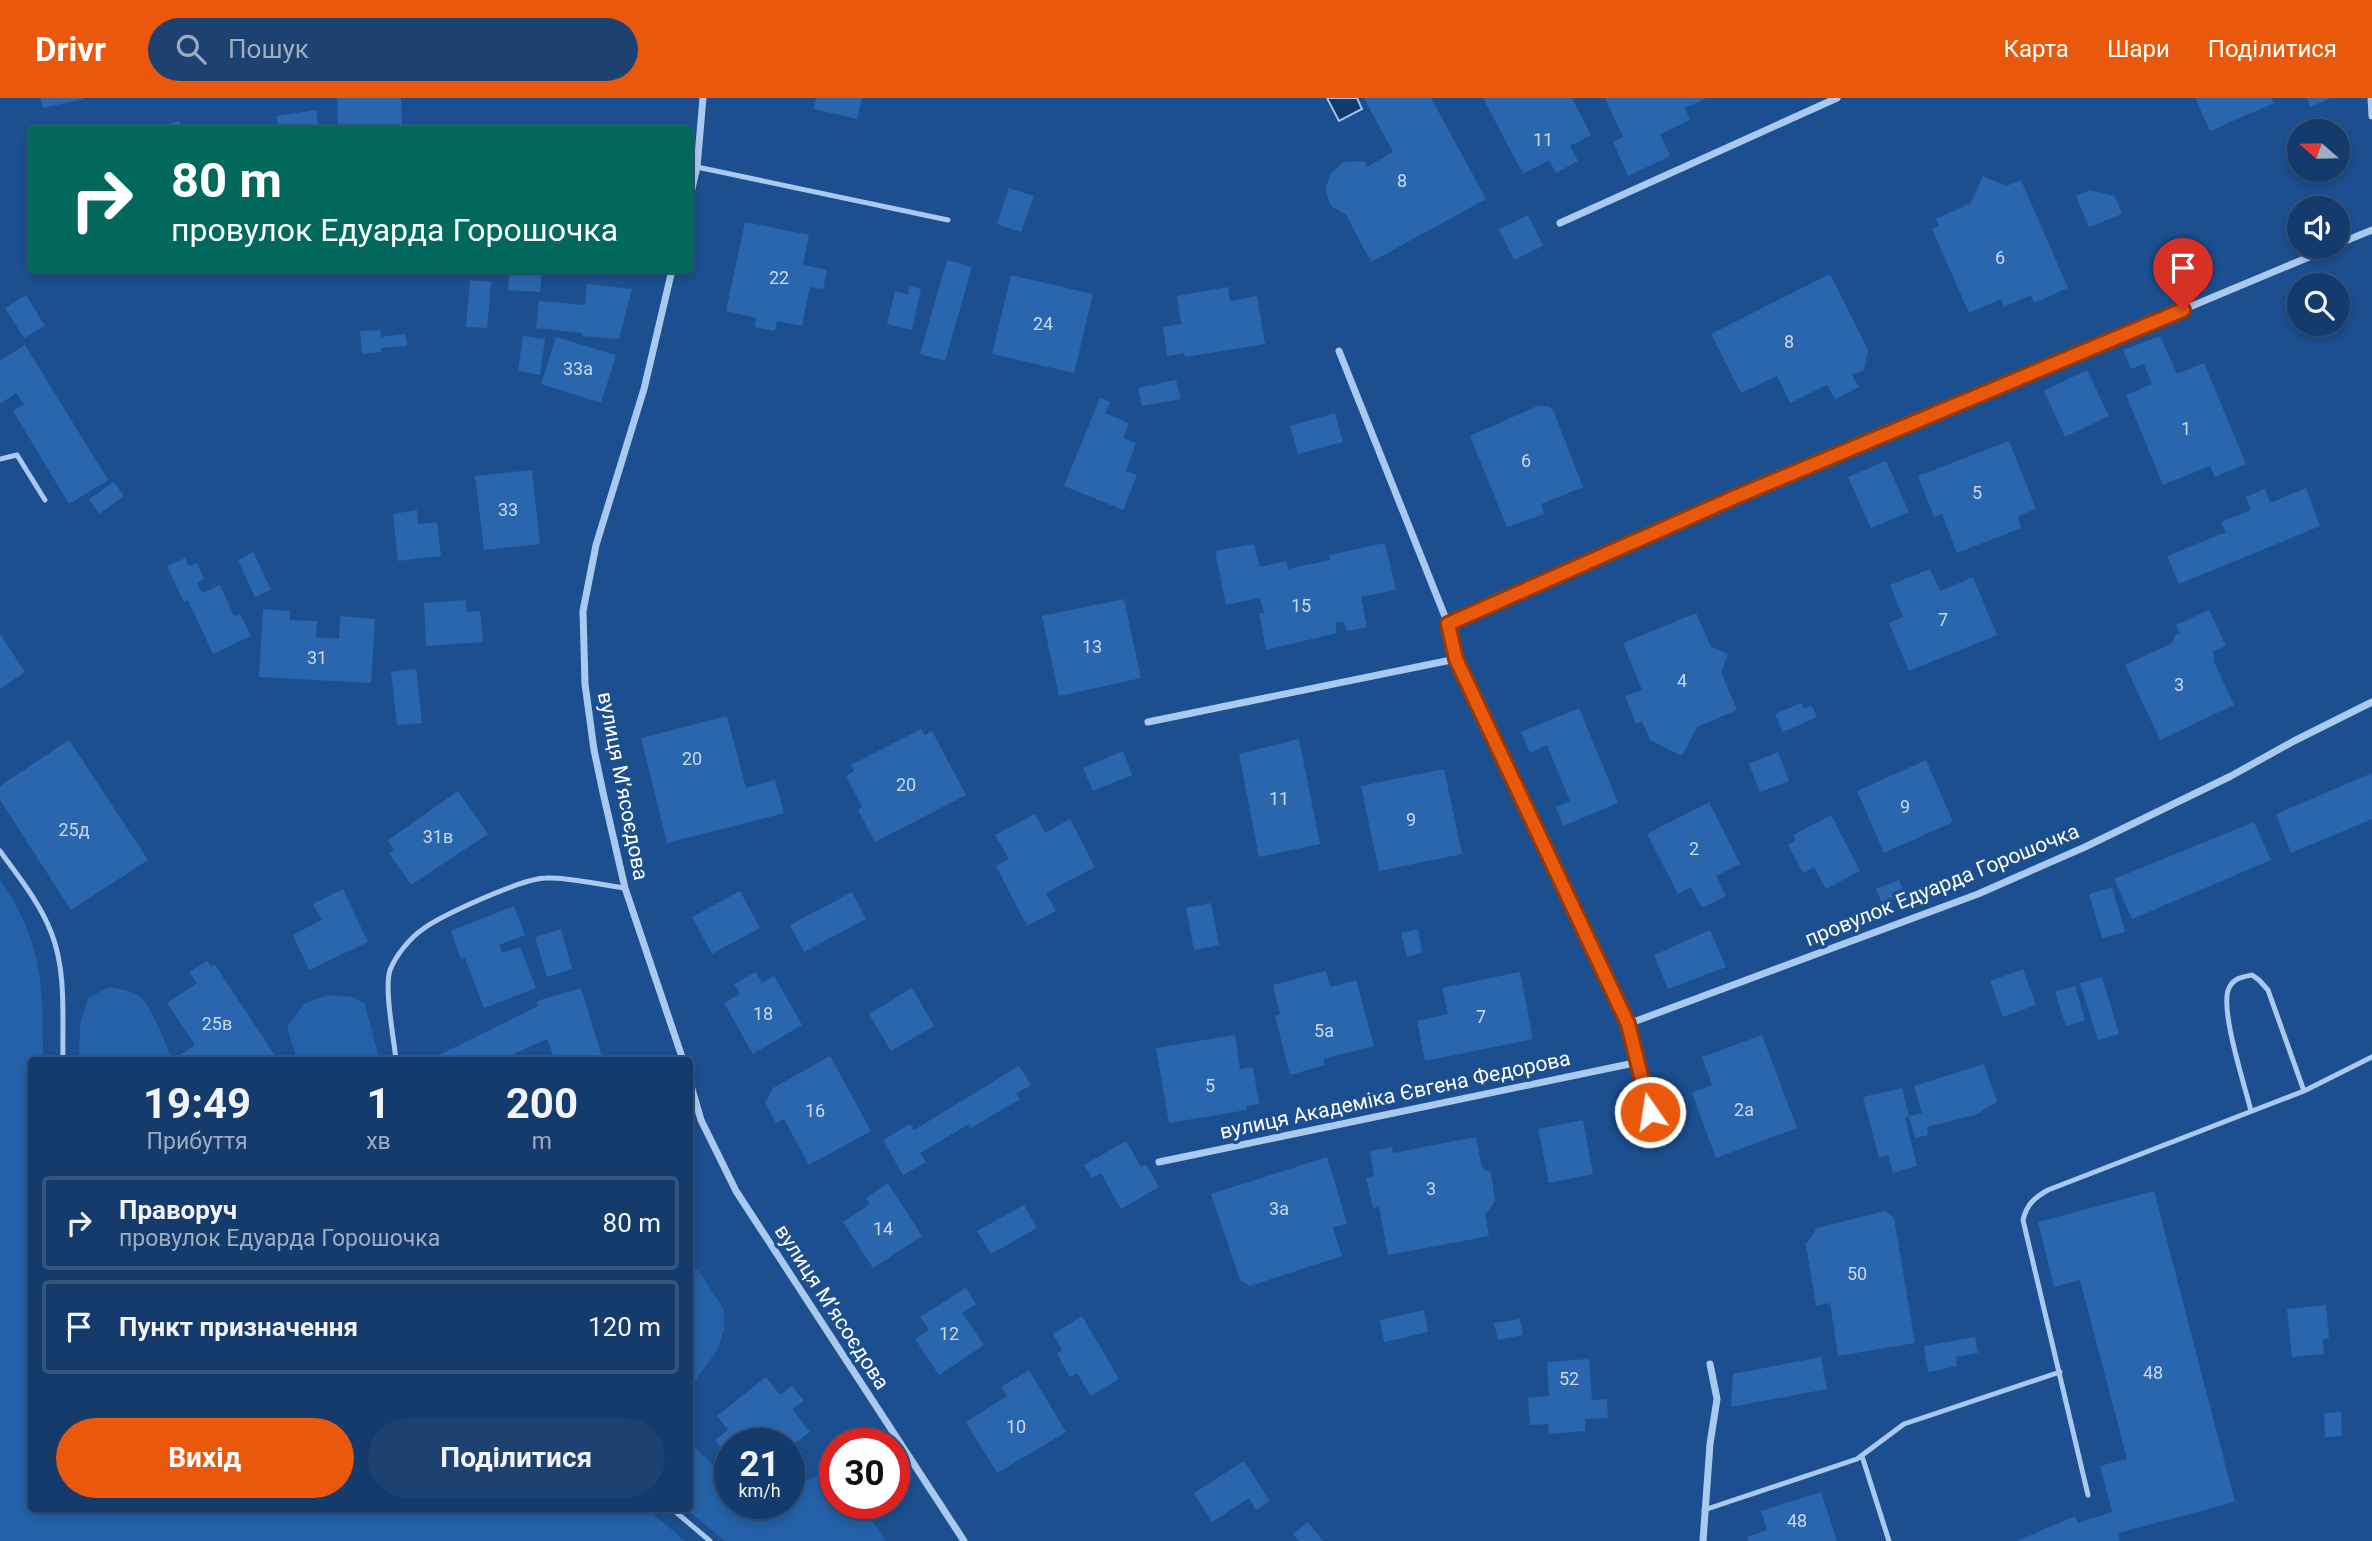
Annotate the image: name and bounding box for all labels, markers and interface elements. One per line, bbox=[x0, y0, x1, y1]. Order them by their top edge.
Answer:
search box bbox=[148, 18, 638, 81]
text: Drivr bbox=[35, 30, 106, 69]
icon: search bbox=[172, 30, 210, 68]
text: Пошук bbox=[228, 34, 309, 64]
text: Карта bbox=[2003, 35, 2069, 63]
text: Шари bbox=[2107, 35, 2170, 63]
text: Поділитися bbox=[2208, 35, 2337, 63]
north arrow bbox=[2287, 119, 2350, 182]
map controls bbox=[2287, 119, 2350, 336]
house number: 11 bbox=[1533, 129, 1553, 150]
text: 80 m bbox=[171, 152, 282, 209]
icon: right bbox=[56, 154, 147, 245]
house number: 8 bbox=[1397, 170, 1407, 191]
button: sound bbox=[2287, 196, 2350, 259]
text: провулок Едуарда Горошочка bbox=[171, 211, 618, 249]
pin bbox=[2153, 238, 2213, 310]
house number: 6 bbox=[1995, 247, 2005, 268]
icon: arrive bbox=[2164, 249, 2202, 287]
house number: 22 bbox=[769, 267, 789, 288]
button: search bbox=[2287, 273, 2350, 336]
house number: 24 bbox=[1033, 313, 1053, 334]
house number: 8 bbox=[1784, 331, 1794, 352]
house number: 33а bbox=[563, 358, 593, 379]
house number: 1 bbox=[2181, 418, 2191, 439]
house number: 6 bbox=[1521, 450, 1531, 471]
house number: 5 bbox=[1972, 482, 1982, 503]
house number: 33 bbox=[498, 499, 518, 520]
house number: 15 bbox=[1291, 595, 1311, 616]
house number: 7 bbox=[1938, 609, 1948, 630]
house number: 13 bbox=[1082, 636, 1102, 657]
house number: 31 bbox=[307, 647, 327, 668]
house number: 4 bbox=[1677, 670, 1687, 691]
house number: 3 bbox=[2174, 674, 2184, 695]
street label: вулиця Мʼясоєдова bbox=[593, 690, 653, 882]
house number: 20 bbox=[682, 748, 702, 769]
house number: 20 bbox=[896, 774, 916, 795]
house number: 11 bbox=[1269, 788, 1289, 809]
house number: 9 bbox=[1900, 796, 1910, 817]
house number: 9 bbox=[1406, 809, 1416, 830]
house number: 25д bbox=[58, 819, 90, 840]
street label: провулок Едуарда Горошочка bbox=[1801, 819, 2083, 951]
house number: 31в bbox=[423, 826, 453, 847]
house number: 2 bbox=[1689, 838, 1699, 859]
house number: 18 bbox=[753, 1003, 773, 1024]
house number: 7 bbox=[1476, 1006, 1486, 1027]
house number: 25в bbox=[202, 1013, 232, 1034]
house number: 5а bbox=[1314, 1020, 1334, 1041]
street label: вулиця Академіка Євгена Федорова bbox=[1218, 1046, 1572, 1144]
house number: 5 bbox=[1205, 1075, 1215, 1096]
position arrow bbox=[1613, 1075, 1687, 1149]
text: 19:49 bbox=[143, 1079, 251, 1128]
text: 1 bbox=[366, 1079, 391, 1128]
text: 200 bbox=[506, 1079, 578, 1128]
house number: 2а bbox=[1734, 1099, 1754, 1120]
house number: 16 bbox=[805, 1100, 825, 1121]
text: Прибуття bbox=[147, 1128, 248, 1155]
text: хв bbox=[366, 1128, 391, 1155]
text: m bbox=[532, 1128, 552, 1155]
house number: 3 bbox=[1426, 1178, 1436, 1199]
text: Праворуч bbox=[119, 1195, 237, 1225]
house number: 3а bbox=[1269, 1198, 1289, 1219]
icon: right bbox=[60, 1204, 98, 1242]
text: 80 m bbox=[603, 1208, 661, 1238]
house number: 14 bbox=[873, 1218, 893, 1239]
street label: вулиця Мʼясоєдова bbox=[770, 1220, 894, 1394]
text: провулок Едуарда Горошочка bbox=[119, 1225, 440, 1252]
house number: 50 bbox=[1847, 1263, 1867, 1284]
icon: arrive bbox=[60, 1308, 98, 1346]
text: Пункт призначення bbox=[119, 1312, 358, 1342]
text: 120 m bbox=[588, 1312, 661, 1342]
house number: 12 bbox=[939, 1323, 959, 1344]
house number: 48 bbox=[2143, 1362, 2163, 1383]
house number: 52 bbox=[1559, 1368, 1579, 1389]
house number: 10 bbox=[1006, 1416, 1026, 1437]
button: Вихід bbox=[56, 1418, 354, 1498]
button: Поділитися bbox=[368, 1418, 665, 1498]
speed limit sign: 30 bbox=[819, 1428, 910, 1519]
text: 21 bbox=[739, 1444, 780, 1485]
text: km/h bbox=[738, 1480, 781, 1501]
house number: 48 bbox=[1787, 1510, 1807, 1531]

